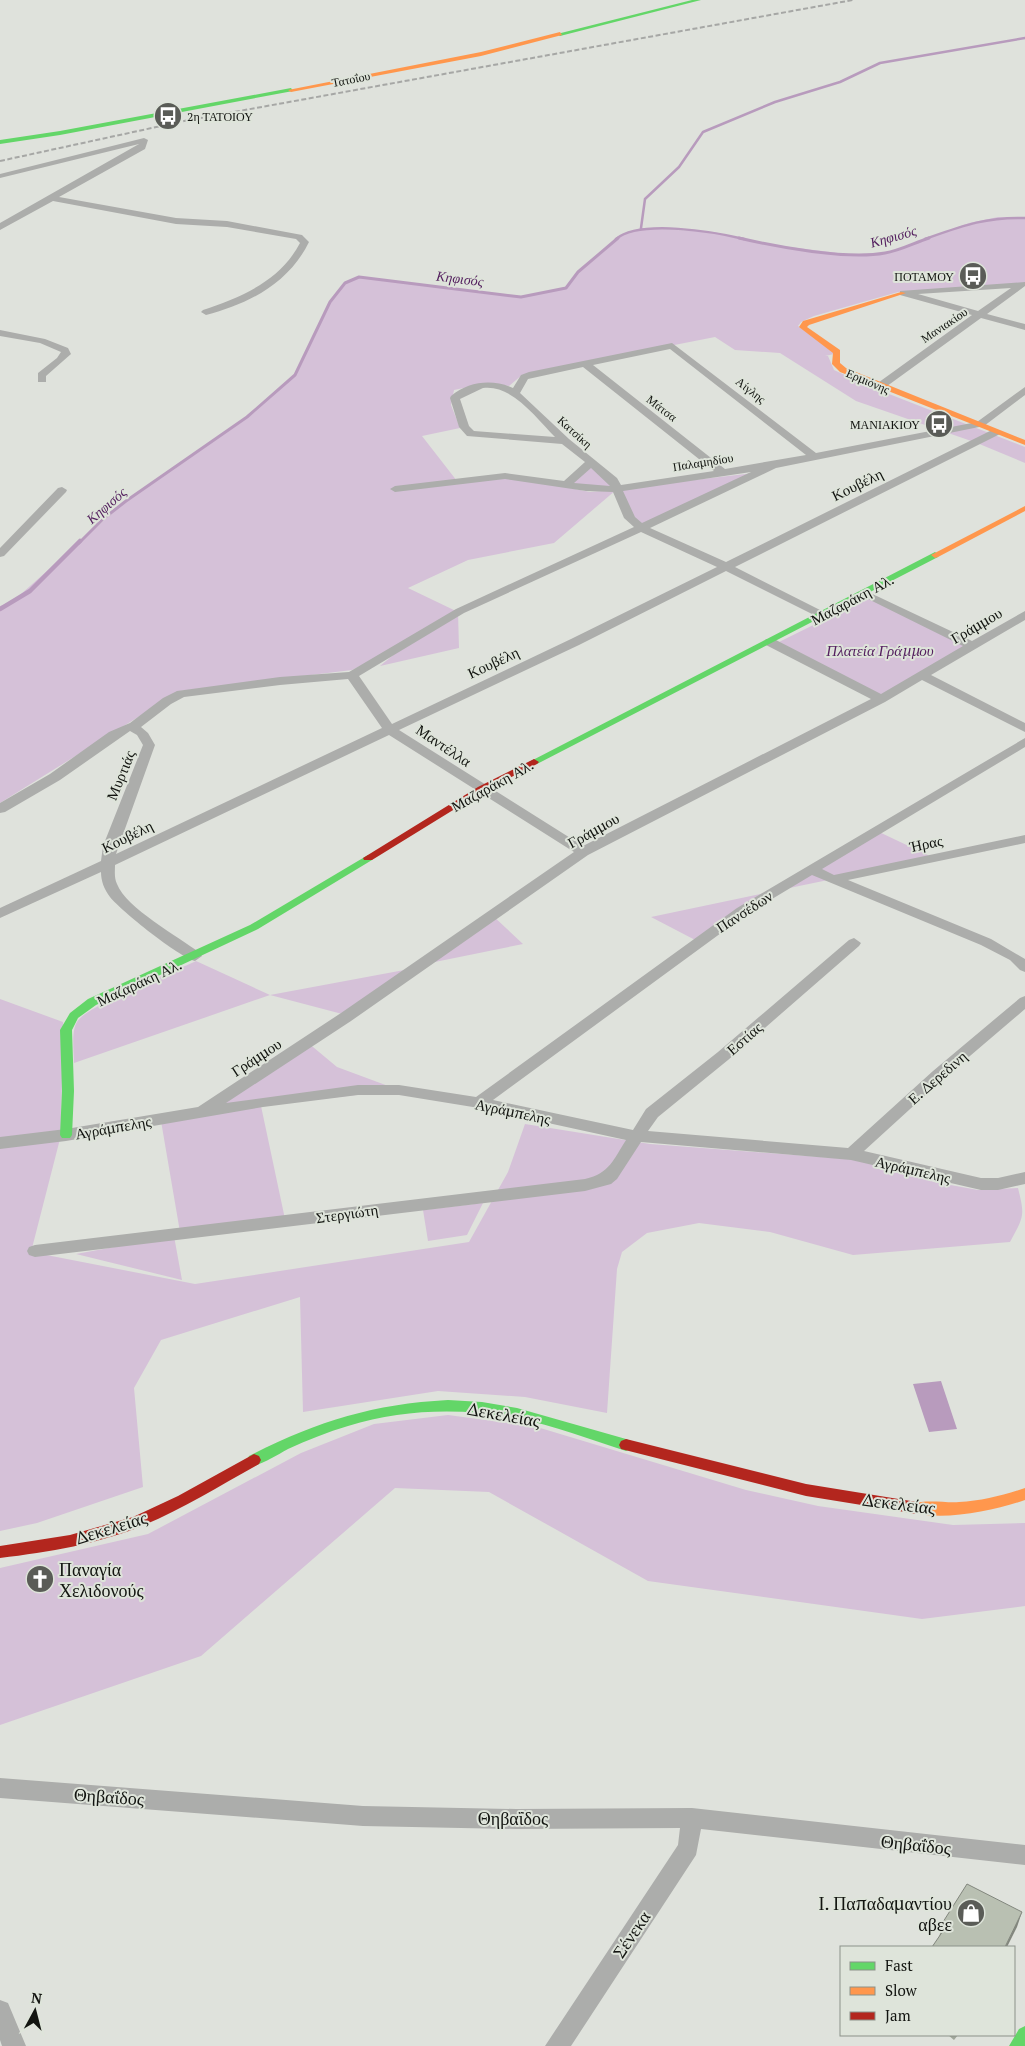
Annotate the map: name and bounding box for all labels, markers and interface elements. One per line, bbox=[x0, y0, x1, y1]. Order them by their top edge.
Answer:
street label: Τατοΐου bbox=[331, 68, 372, 90]
bus stop icon: 2η ΤΑΤΟΙΟΥ bbox=[153, 101, 183, 131]
place label: 2η ΤΑΤΟΙΟΥ bbox=[187, 109, 253, 124]
water label: Κηφισός bbox=[867, 220, 919, 252]
bus stop icon: ΠΟΤΑΜΟΥ bbox=[958, 261, 988, 291]
water label: Κηφισός bbox=[434, 266, 485, 290]
place label: ΠΟΤΑΜΟΥ bbox=[894, 269, 954, 284]
street label: Μανιακίου bbox=[918, 304, 970, 346]
street label: Ερμιόνης bbox=[844, 365, 892, 397]
street label: Αίγλης bbox=[733, 374, 769, 407]
street label: Μάτσα bbox=[644, 391, 681, 425]
bus stop icon: ΜΑΝΙΑΚΙΟΥ bbox=[924, 409, 954, 439]
street label: Κατσίκη bbox=[555, 413, 595, 451]
place label: ΜΑΝΙΑΚΙΟΥ bbox=[850, 417, 920, 432]
street label: Παλαμηδίου bbox=[672, 450, 734, 474]
street label: Κουβέλη bbox=[828, 463, 886, 505]
water label: Κηφισός bbox=[81, 482, 130, 528]
street label: Μαζαράκη Αλ. bbox=[807, 569, 897, 629]
street label: Γράμμου bbox=[947, 602, 1005, 648]
park label: Πλατεία Γράμμου bbox=[825, 640, 934, 660]
street label: Κουβέλη bbox=[464, 641, 522, 683]
street label: Μαντέλλα bbox=[412, 719, 476, 771]
street label: Μυρτιάς bbox=[101, 747, 139, 803]
street label: Μαζαράκη Αλ. bbox=[447, 754, 537, 816]
street label: Γράμμου bbox=[564, 808, 622, 852]
street label: Κουβέλη bbox=[98, 815, 156, 857]
street label: Ήρας bbox=[907, 830, 944, 856]
street label: Πανσέδων bbox=[712, 885, 776, 937]
street label: Μαζαράκη Αλ. bbox=[93, 954, 185, 1010]
street label: Εστίας bbox=[722, 1017, 766, 1059]
street label: Γράμμου bbox=[227, 1033, 285, 1081]
street label: Ε. Δερεδινη bbox=[903, 1046, 971, 1108]
street label: Αγράμπελης bbox=[473, 1093, 553, 1129]
street label: Αγράμπελης bbox=[73, 1110, 153, 1144]
street label: Αγράμπελης bbox=[873, 1151, 953, 1187]
street label: Στεργιώτη bbox=[315, 1199, 380, 1227]
street label: Δεκελείας bbox=[466, 1396, 542, 1432]
street label: Δεκελείας bbox=[861, 1487, 937, 1519]
street label: Δεκελείας bbox=[72, 1505, 150, 1549]
place label: Παναγία Χελιδονούς bbox=[59, 1557, 144, 1602]
church icon: Παναγία Χελιδονούς bbox=[25, 1564, 55, 1594]
street label: Θηβαΐδος bbox=[73, 1782, 145, 1810]
street label: Θηβαΐδος bbox=[478, 1806, 548, 1830]
street label: Θηβαΐδος bbox=[880, 1828, 952, 1860]
place label: Ι. Παπαδαμαντίου αβεε bbox=[819, 1891, 952, 1936]
shop icon: Ι. Παπαδαμαντίου αβεε bbox=[956, 1898, 986, 1928]
street label: Σένεκα bbox=[606, 1905, 656, 1962]
legend bbox=[840, 1946, 1015, 2036]
text: Fast bbox=[885, 1955, 913, 1975]
text: Slow bbox=[885, 1980, 918, 2000]
north arrow bbox=[10, 1986, 60, 2036]
text: N bbox=[30, 1988, 43, 2008]
text: Jam bbox=[885, 2005, 911, 2025]

